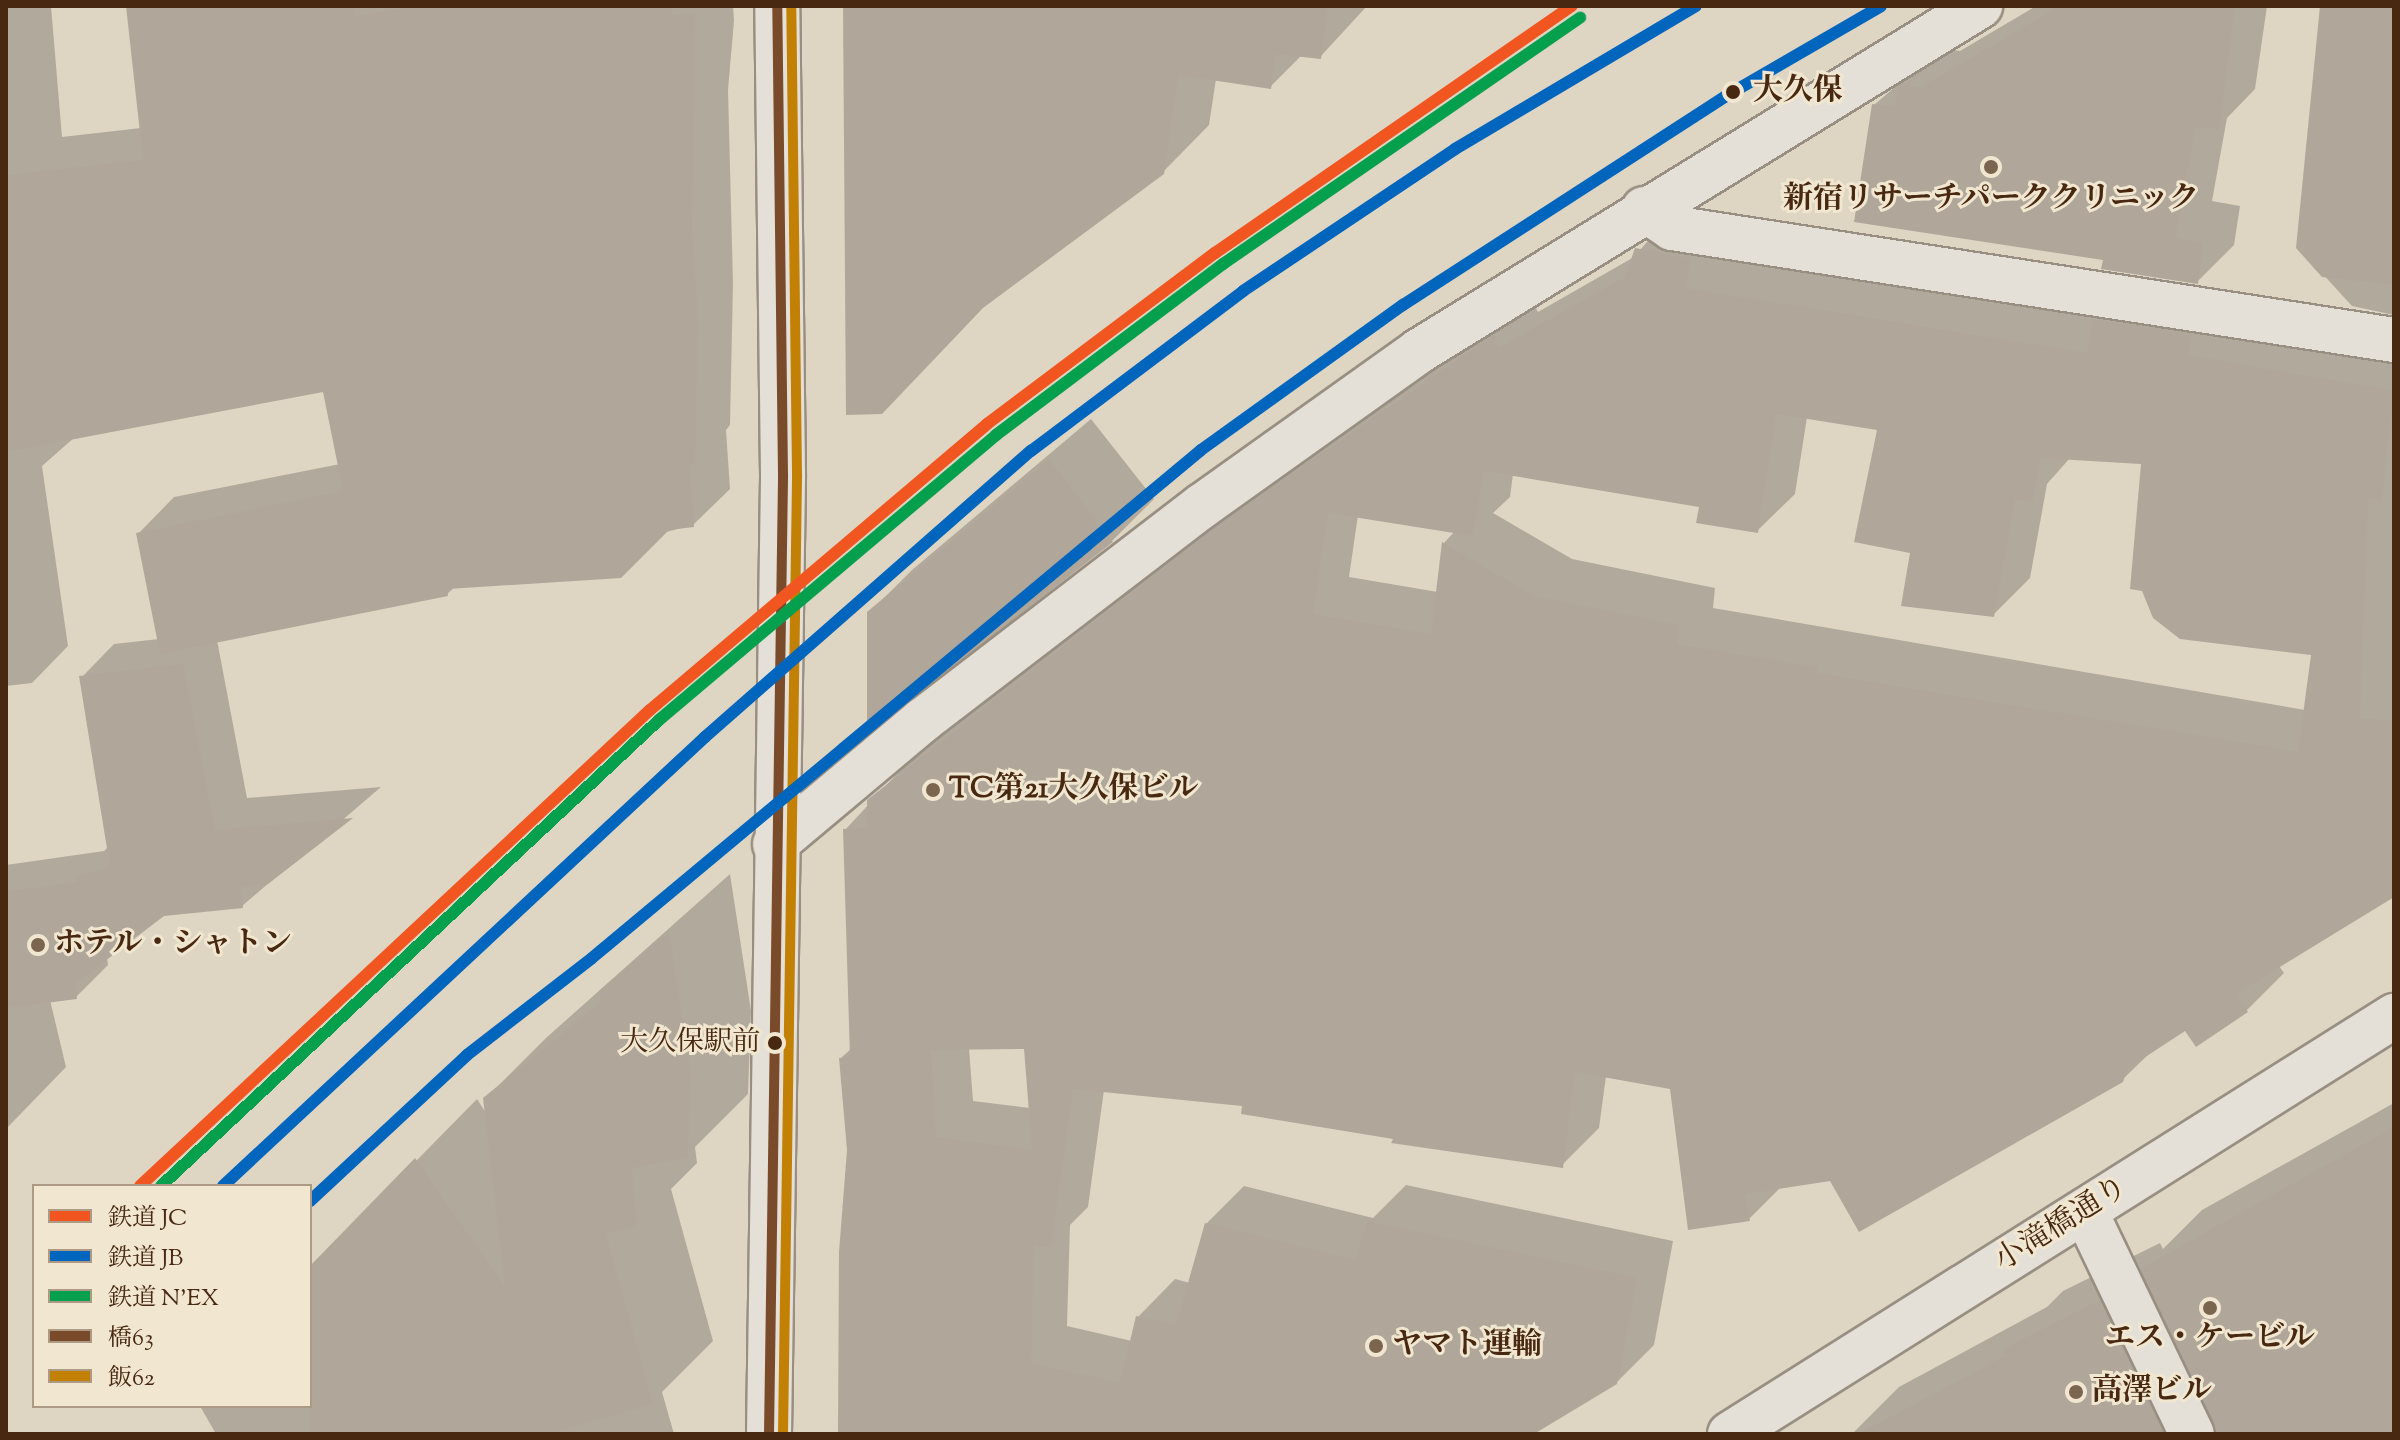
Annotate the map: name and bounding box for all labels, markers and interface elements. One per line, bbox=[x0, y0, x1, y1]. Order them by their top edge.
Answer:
place label: 大久保 bbox=[1753, 74, 1843, 110]
marker: 大久保 bbox=[1720, 79, 1746, 105]
marker: 新宿リサーチパーククリニック bbox=[1980, 156, 2002, 178]
place label: 新宿リサーチパーククリニック bbox=[1781, 182, 2201, 218]
place label: TC第21大久保ビル bbox=[949, 772, 1199, 808]
marker: TC第21大久保ビル bbox=[924, 781, 942, 799]
place label: ホテル・シャトン bbox=[54, 927, 294, 963]
marker: ホテル・シャトン bbox=[29, 936, 47, 954]
place label: 大久保駅前 bbox=[620, 1026, 760, 1060]
marker: 大久保駅前 bbox=[767, 1035, 783, 1051]
street label: 小滝橋通り bbox=[1989, 1170, 2135, 1280]
legend bbox=[32, 1184, 312, 1408]
text: 鉄道 JC bbox=[108, 1202, 187, 1236]
text: 鉄道 JB bbox=[108, 1242, 183, 1276]
text: 鉄道 N'EX bbox=[108, 1282, 219, 1316]
marker: エス・ケービル bbox=[2201, 1299, 2219, 1317]
place label: エス・ケービル bbox=[2105, 1321, 2315, 1357]
text: 橋63 bbox=[108, 1322, 154, 1356]
place label: ヤマト運輸 bbox=[1392, 1328, 1542, 1364]
marker: ヤマト運輸 bbox=[1367, 1337, 1385, 1355]
text: 飯62 bbox=[108, 1362, 155, 1396]
place label: 高澤ビル bbox=[2092, 1374, 2212, 1410]
marker: 高澤ビル bbox=[2067, 1383, 2085, 1401]

